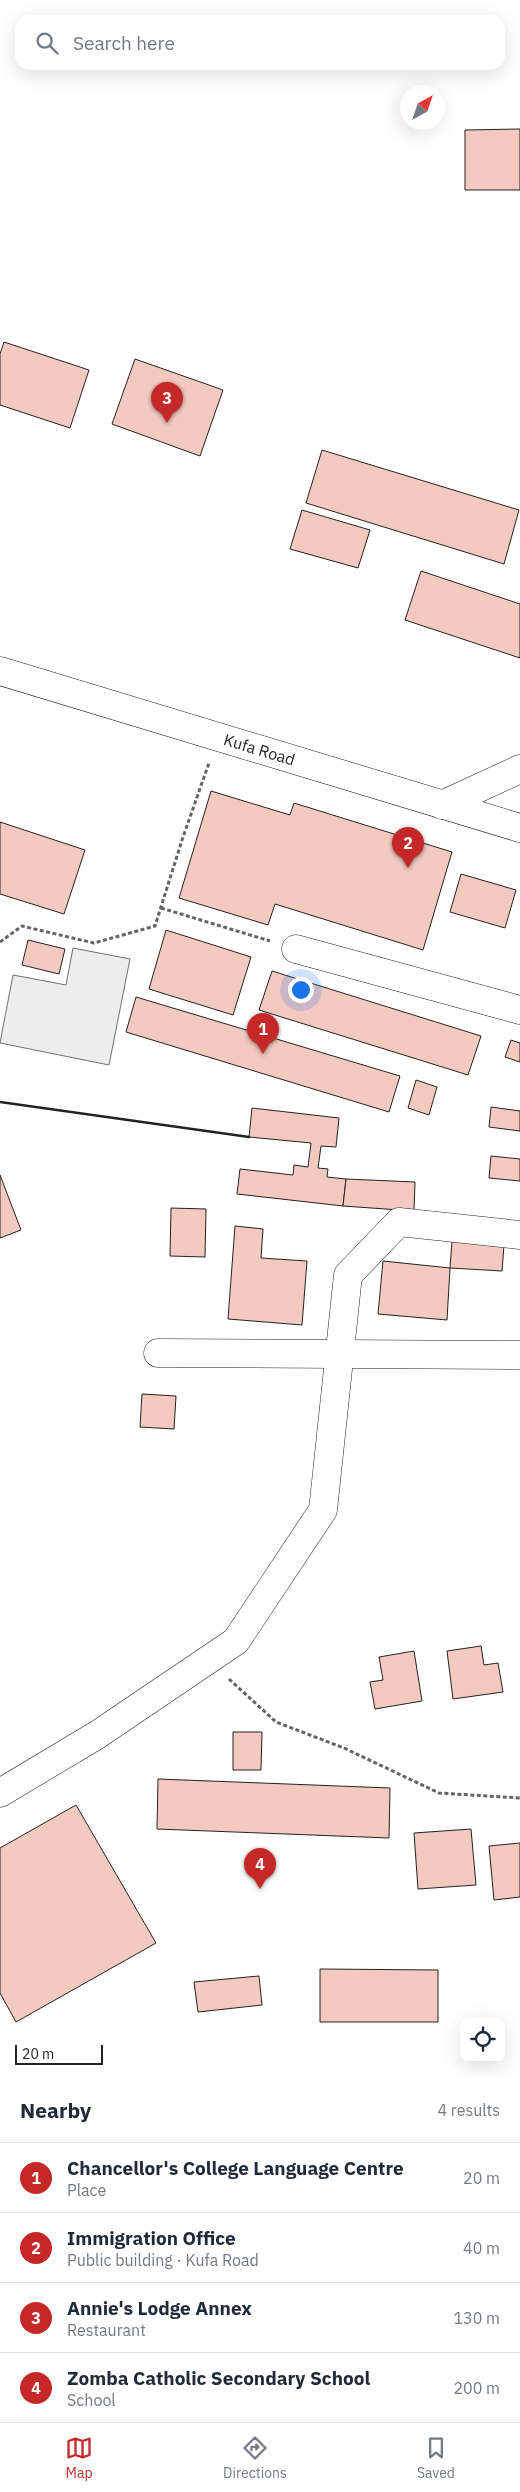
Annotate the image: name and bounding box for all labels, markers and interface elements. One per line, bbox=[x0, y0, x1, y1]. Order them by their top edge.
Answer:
search box bbox=[15, 15, 505, 70]
icon: search bbox=[33, 29, 61, 57]
text: Search here bbox=[73, 31, 175, 55]
north arrow bbox=[400, 85, 445, 130]
pin: 3 bbox=[151, 382, 183, 423]
street label: Kufa Road bbox=[221, 729, 297, 770]
pin: 2 bbox=[392, 827, 424, 868]
your location bbox=[288, 977, 314, 1003]
pin: 1 bbox=[247, 1013, 279, 1054]
pin: 4 bbox=[244, 1848, 276, 1889]
map controls bbox=[460, 2017, 505, 2062]
button: locate bbox=[460, 2017, 505, 2062]
scale bar bbox=[15, 2042, 102, 2065]
text: 20 m bbox=[22, 2045, 54, 2063]
text: Nearby bbox=[20, 2096, 91, 2124]
text: 4 results bbox=[437, 2100, 500, 2120]
text: Chancellor's College Language Centre bbox=[67, 2156, 404, 2180]
text: 1 bbox=[31, 2168, 41, 2188]
text: 20 m bbox=[463, 2168, 500, 2188]
text: Place bbox=[67, 2180, 106, 2200]
text: Immigration Office bbox=[67, 2226, 236, 2250]
text: 2 bbox=[31, 2238, 41, 2258]
text: 40 m bbox=[463, 2238, 500, 2258]
text: Public building · Kufa Road bbox=[67, 2250, 259, 2270]
text: Annie's Lodge Annex bbox=[67, 2296, 252, 2320]
text: 3 bbox=[31, 2308, 41, 2328]
text: 130 m bbox=[453, 2308, 500, 2328]
text: Restaurant bbox=[67, 2320, 146, 2340]
text: Zomba Catholic Secondary School bbox=[67, 2366, 370, 2390]
text: 4 bbox=[31, 2378, 41, 2398]
text: 200 m bbox=[453, 2378, 500, 2398]
text: School bbox=[67, 2390, 116, 2410]
tab: Map bbox=[65, 2434, 93, 2482]
tab: Directions bbox=[223, 2434, 287, 2482]
tab: Saved bbox=[417, 2434, 455, 2482]

